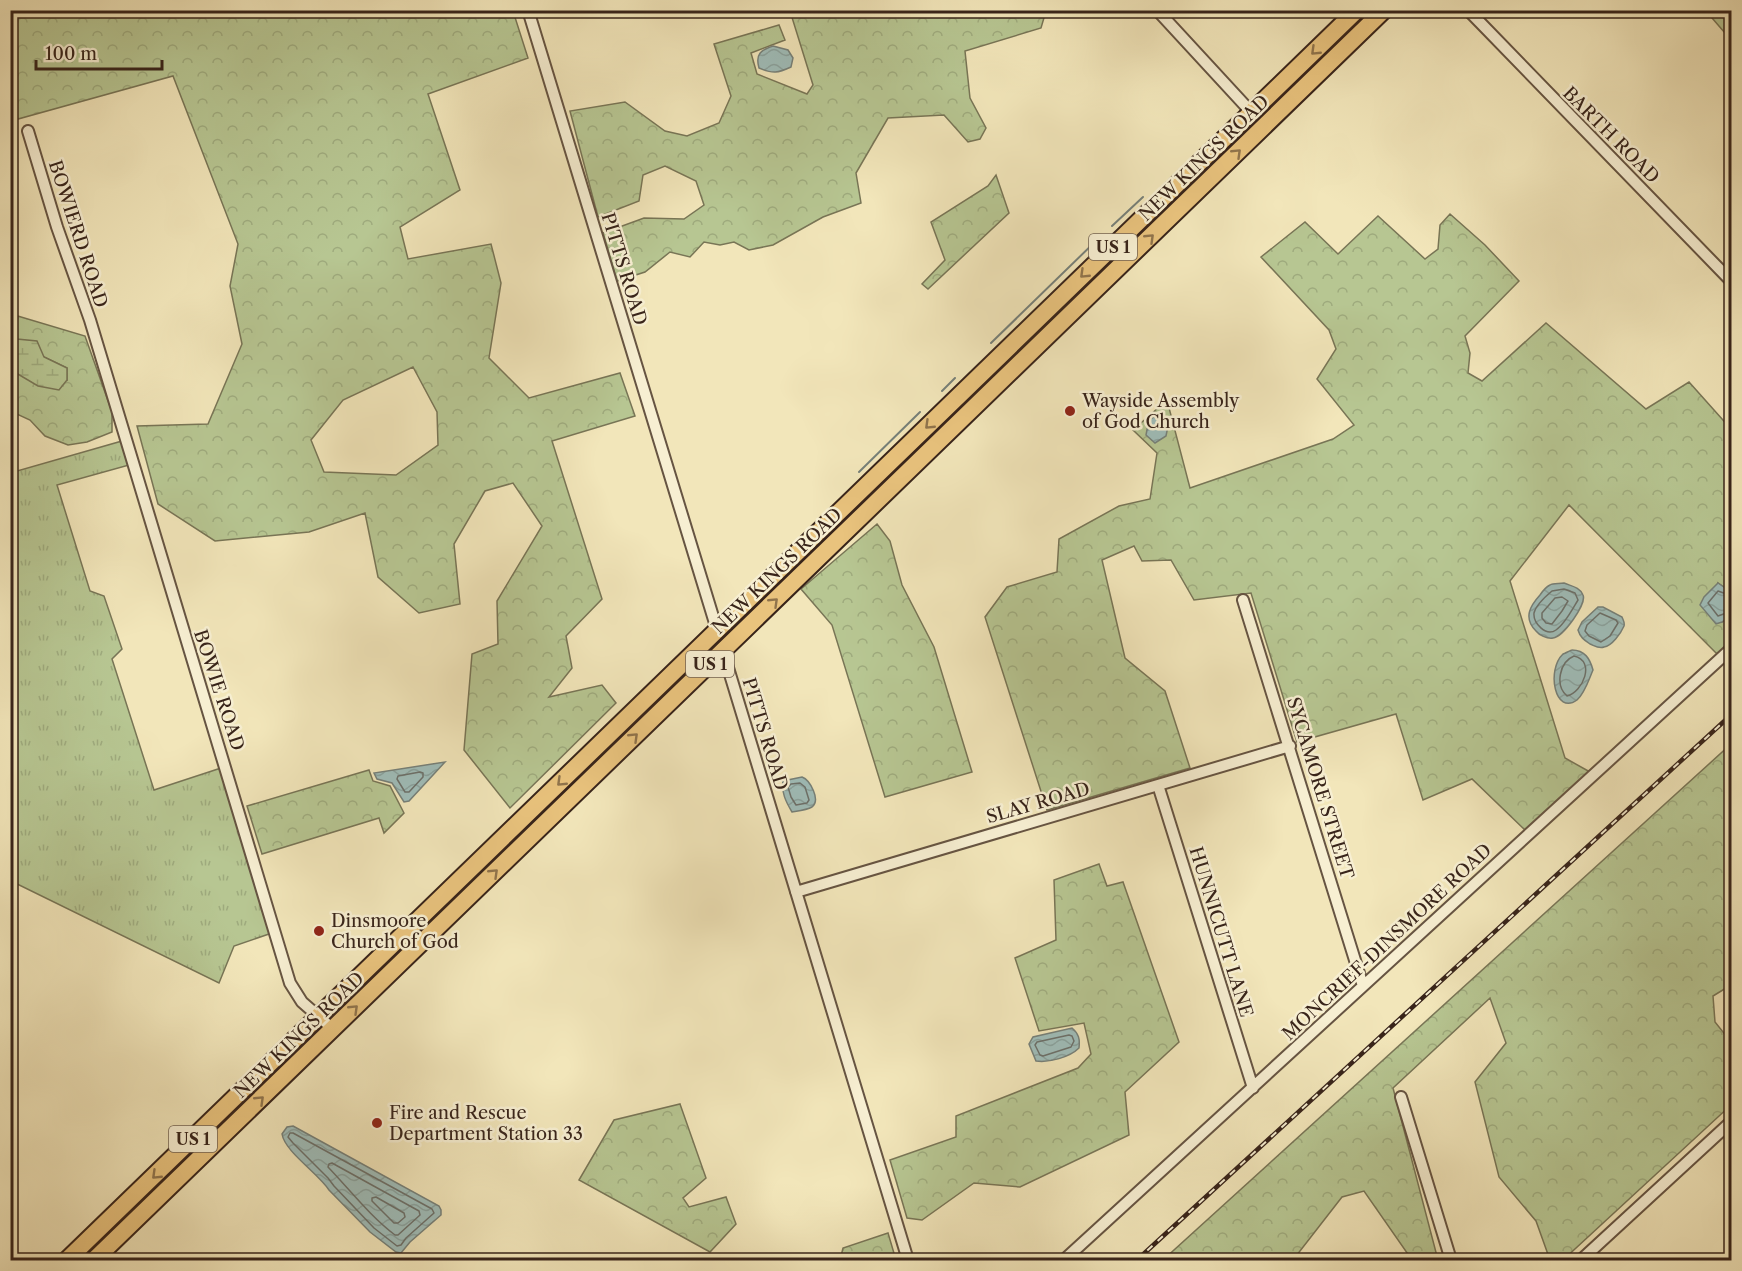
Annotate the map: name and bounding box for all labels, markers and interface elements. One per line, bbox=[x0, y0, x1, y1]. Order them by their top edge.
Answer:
scale bar bbox=[36, 33, 162, 71]
text: 100 m bbox=[45, 43, 97, 65]
one-way arrow bbox=[1311, 44, 1322, 55]
street label: BARTH ROAD bbox=[1558, 82, 1664, 188]
street label: NEW KINGS ROAD bbox=[1135, 90, 1273, 226]
one-way arrow bbox=[1229, 150, 1240, 161]
street label: BOWIERD ROAD bbox=[44, 158, 112, 310]
street label: PITTS ROAD bbox=[596, 210, 652, 328]
road number: US 1 bbox=[1089, 234, 1137, 260]
one-way arrow bbox=[1142, 234, 1153, 245]
one-way arrow bbox=[1081, 267, 1092, 278]
place label: Wayside Assembly of God Church bbox=[1081, 390, 1240, 433]
marker: Wayside Assembly of God Church bbox=[1063, 404, 1077, 418]
one-way arrow bbox=[926, 418, 936, 429]
street label: NEW KINGS ROAD bbox=[708, 503, 846, 639]
one-way arrow bbox=[767, 598, 778, 609]
street label: BOWIE ROAD bbox=[189, 627, 249, 753]
road number: US 1 bbox=[686, 651, 734, 677]
street label: PITTS ROAD bbox=[737, 675, 793, 793]
street label: SYCAMORE STREET bbox=[1282, 694, 1358, 882]
one-way arrow bbox=[627, 734, 638, 745]
one-way arrow bbox=[558, 775, 568, 786]
street label: SLAY ROAD bbox=[984, 778, 1092, 828]
street label: MONCRIEF-DINSMORE ROAD bbox=[1278, 839, 1496, 1045]
street label: HUNNICUTT LANE bbox=[1185, 844, 1257, 1020]
one-way arrow bbox=[487, 869, 497, 880]
place label: Dinsmoore Church of God bbox=[331, 910, 459, 953]
marker: Dinsmoore Church of God bbox=[312, 924, 326, 938]
street label: NEW KINGS ROAD bbox=[230, 967, 368, 1103]
one-way arrow bbox=[346, 1005, 357, 1016]
one-way arrow bbox=[253, 1096, 264, 1107]
place label: Fire and Rescue Department Station 33 bbox=[389, 1102, 583, 1145]
marker: Fire and Rescue Department Station 33 bbox=[370, 1116, 384, 1130]
road number: US 1 bbox=[169, 1126, 217, 1152]
one-way arrow bbox=[152, 1167, 163, 1178]

